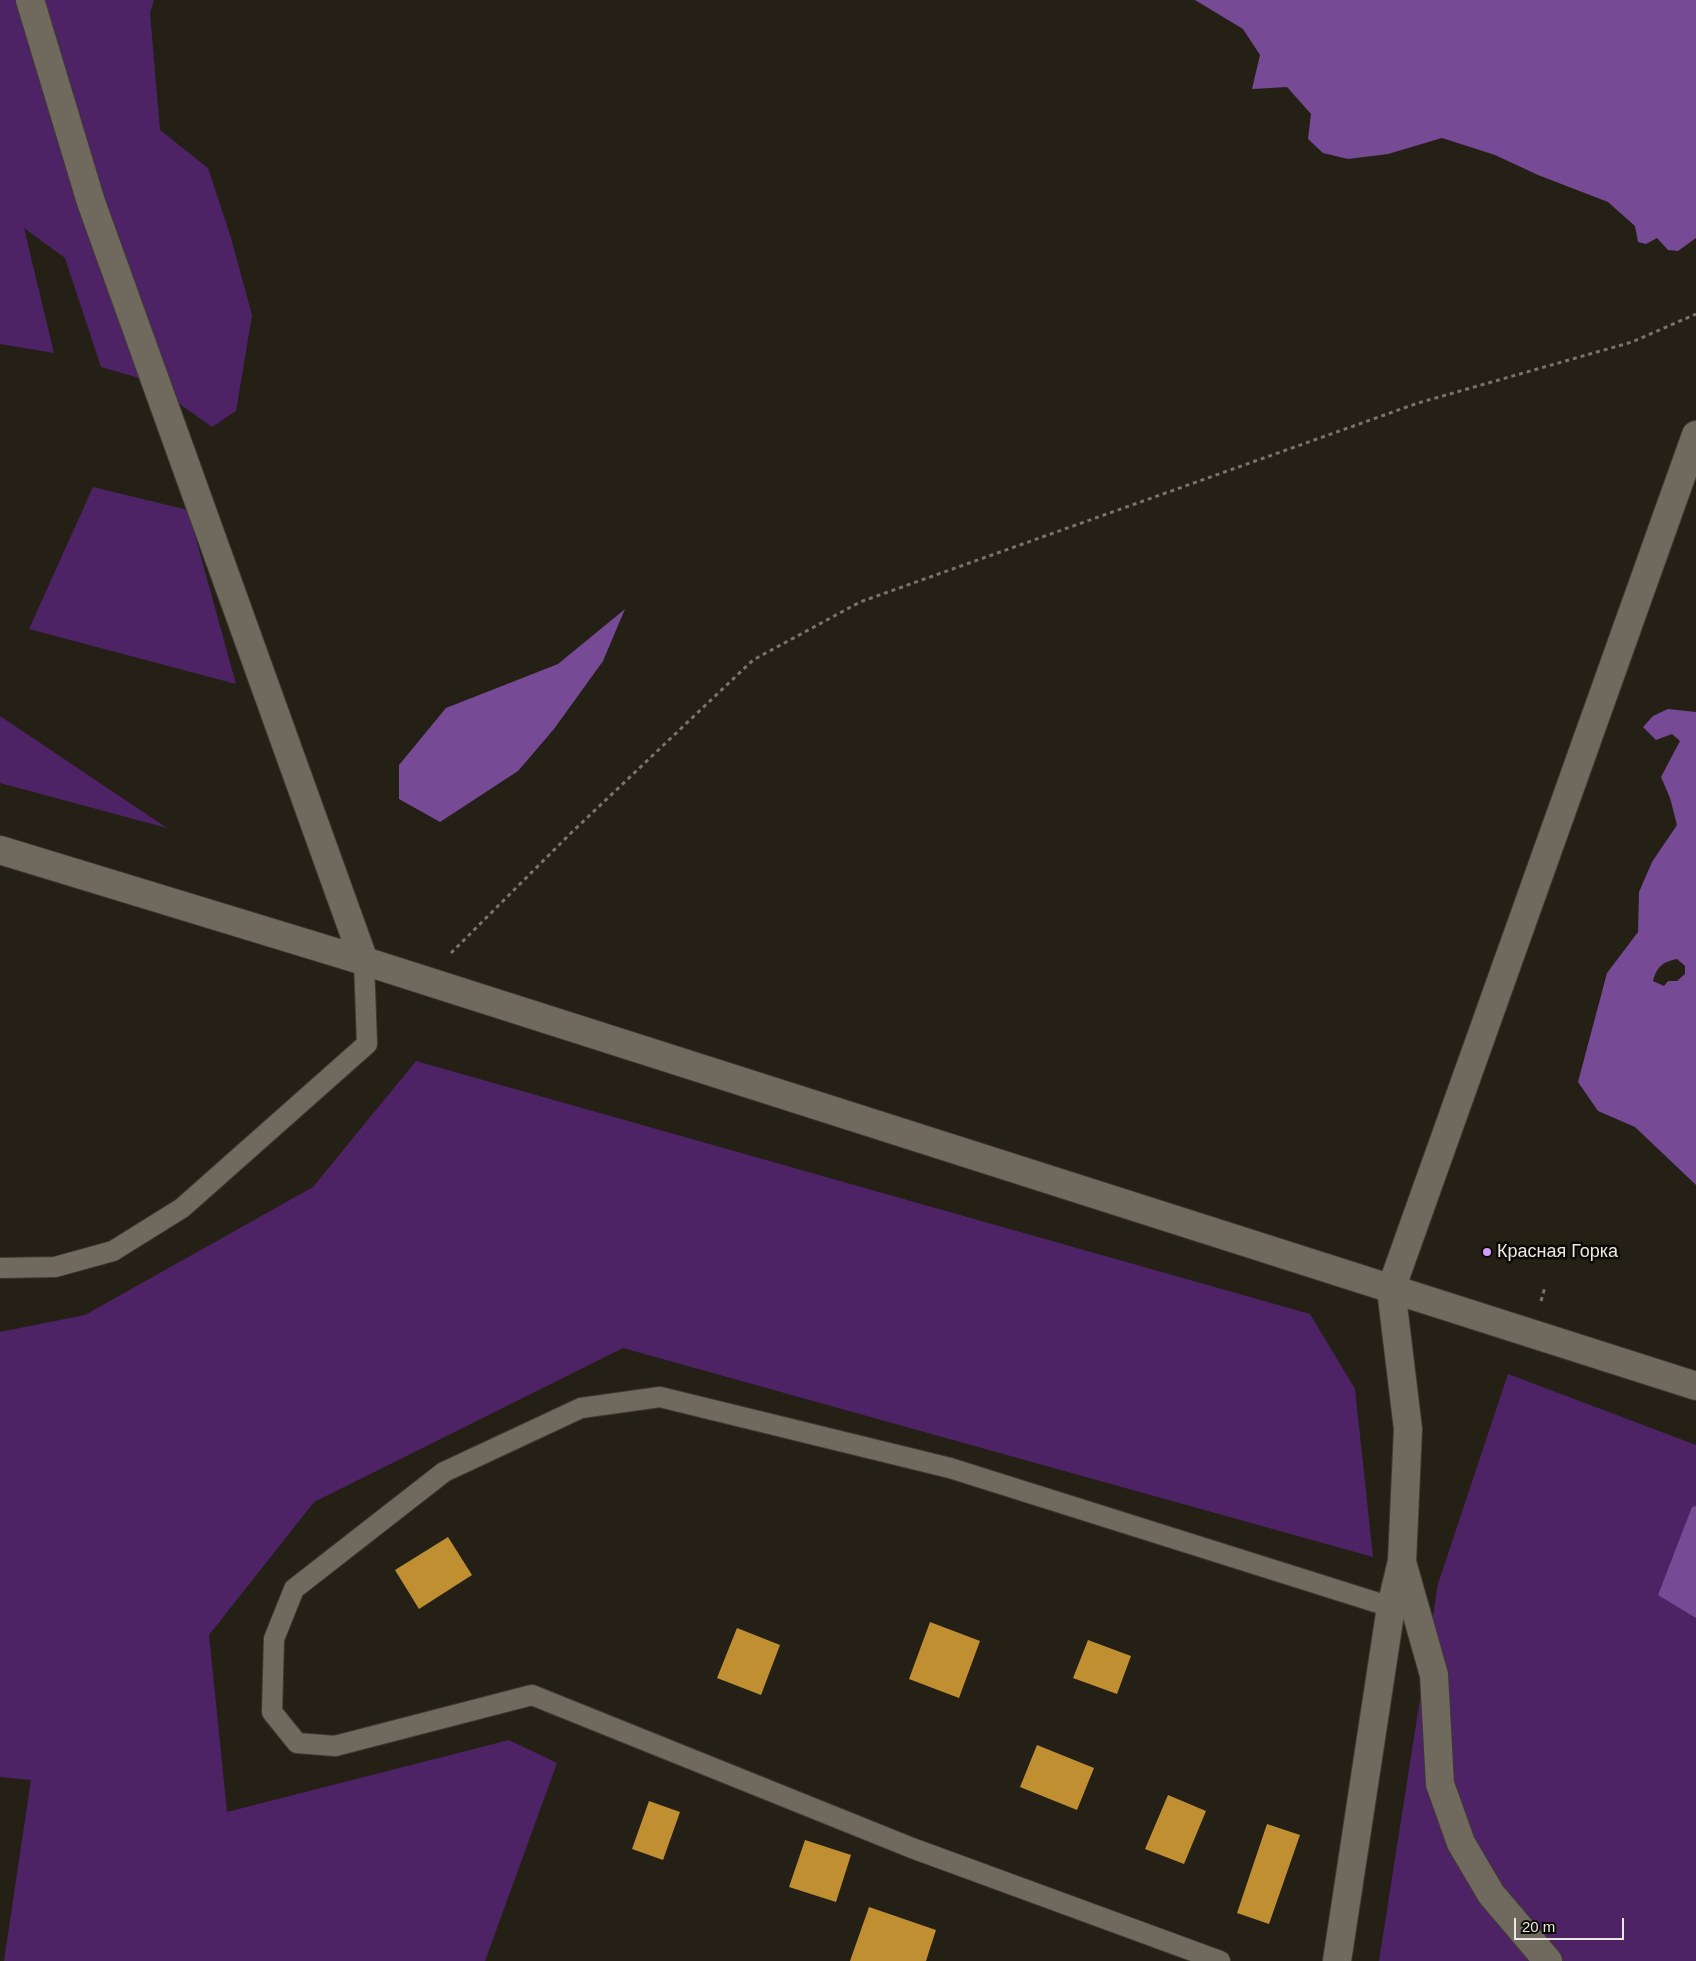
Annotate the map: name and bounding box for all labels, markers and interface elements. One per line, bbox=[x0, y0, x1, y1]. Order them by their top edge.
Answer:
place label: Красная Горка bbox=[1497, 1241, 1618, 1263]
marker: Красная Горка bbox=[1481, 1246, 1493, 1258]
scale bar bbox=[1516, 1908, 1626, 1940]
text: 20 m bbox=[1522, 1918, 1555, 1935]

